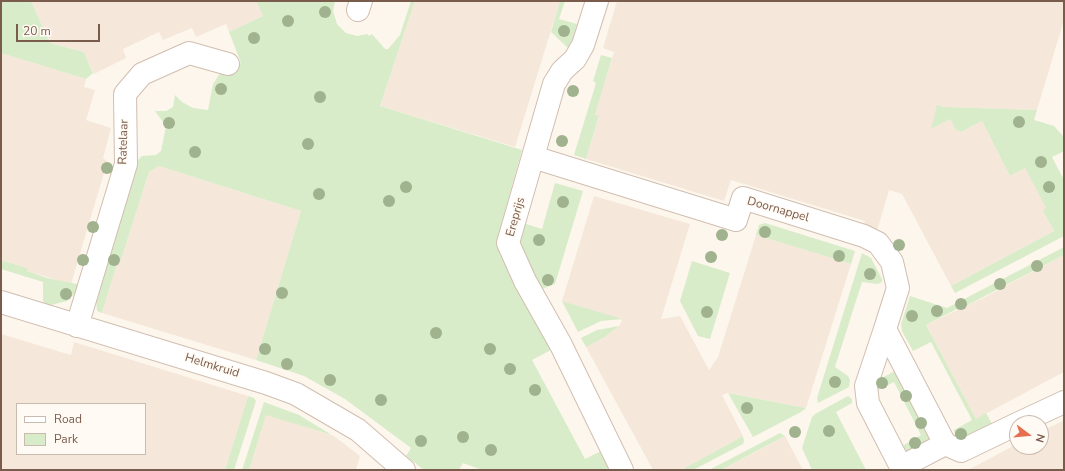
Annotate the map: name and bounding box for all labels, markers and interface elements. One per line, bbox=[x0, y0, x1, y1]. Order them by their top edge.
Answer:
scale bar bbox=[18, 16, 102, 42]
text: 20 m bbox=[23, 23, 51, 39]
street label: Ratelaar bbox=[116, 119, 132, 165]
street label: Doornappel bbox=[745, 194, 811, 226]
street label: Ereprijs bbox=[504, 196, 528, 238]
street label: Helmkruid bbox=[183, 351, 241, 381]
legend bbox=[16, 403, 146, 455]
text: Road bbox=[54, 411, 82, 427]
north arrow bbox=[1009, 415, 1049, 455]
text: Park bbox=[54, 431, 78, 447]
text: N bbox=[1032, 432, 1048, 444]

